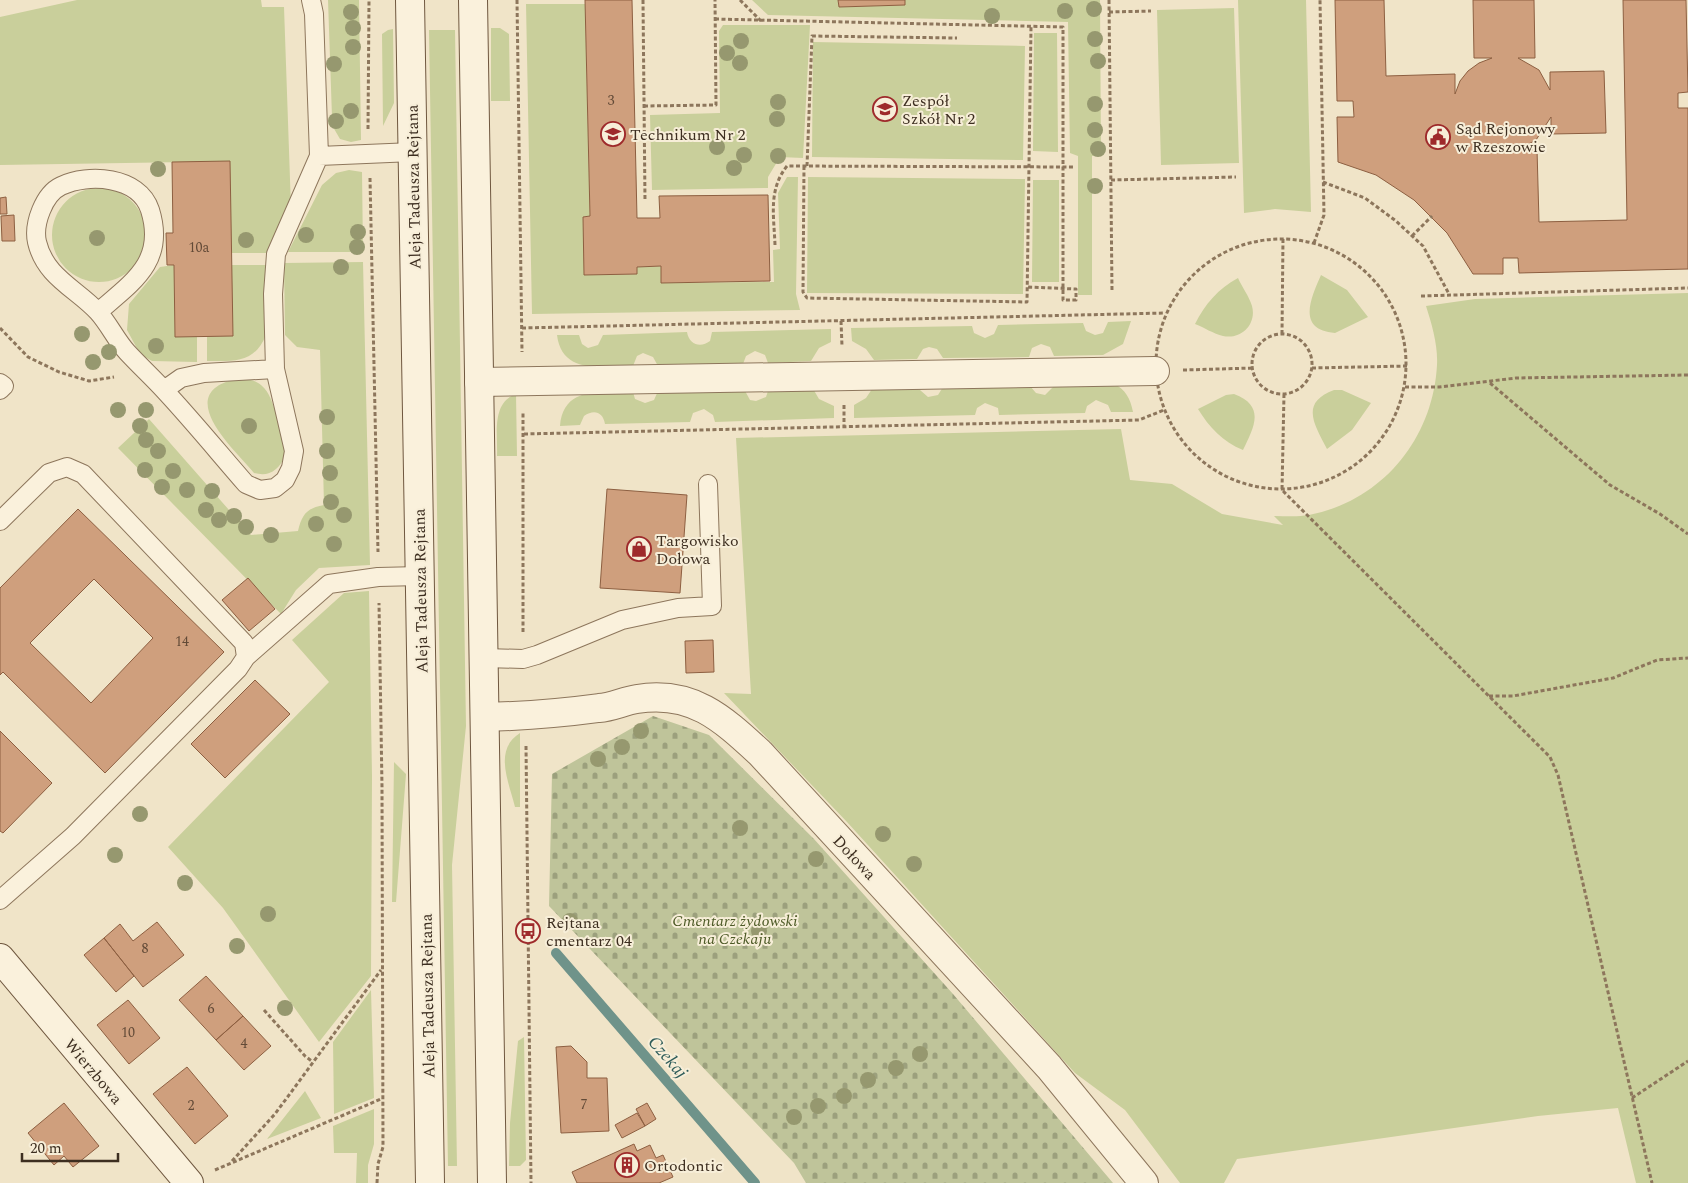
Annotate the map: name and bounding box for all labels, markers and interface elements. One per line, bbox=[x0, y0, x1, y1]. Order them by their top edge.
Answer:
place label: Zespół Szkół Nr 2 bbox=[902, 89, 975, 131]
house number: 3 bbox=[608, 90, 615, 111]
school or university icon: Zespół Szkół Nr 2 bbox=[872, 96, 898, 122]
street label: Aleja Tadeusza Rejtana bbox=[401, 104, 427, 270]
place label: Sąd Rejonowy w Rzeszowie bbox=[1455, 117, 1557, 159]
school or university icon: Technikum Nr 2 bbox=[600, 121, 626, 147]
place label: Technikum Nr 2 bbox=[630, 123, 746, 147]
public building icon: Sąd Rejonowy w Rzeszowie bbox=[1425, 124, 1451, 150]
house number: 10a bbox=[189, 237, 210, 258]
street label: Aleja Tadeusza Rejtana bbox=[408, 508, 434, 674]
place label: Targowisko Dołowa bbox=[656, 529, 739, 571]
shop icon: Targowisko Dołowa bbox=[626, 536, 652, 562]
house number: 14 bbox=[175, 631, 189, 652]
street label: Dołowa bbox=[827, 830, 882, 886]
park label: Cmentarz żydowski na Czekaju bbox=[672, 909, 798, 951]
place label: Rejtana cmentarz 04 bbox=[546, 911, 632, 953]
street label: Aleja Tadeusza Rejtana bbox=[415, 913, 441, 1079]
bus stop icon: Rejtana cmentarz 04 bbox=[515, 918, 541, 944]
house number: 8 bbox=[142, 938, 149, 959]
house number: 6 bbox=[208, 998, 215, 1019]
house number: 10 bbox=[121, 1022, 135, 1043]
water label: Czekaj bbox=[641, 1030, 694, 1085]
street label: Wierzbowa bbox=[58, 1033, 128, 1110]
house number: 4 bbox=[241, 1033, 248, 1054]
house number: 7 bbox=[581, 1094, 588, 1115]
house number: 2 bbox=[188, 1095, 195, 1116]
scale bar bbox=[22, 1130, 119, 1162]
text: 20 m bbox=[30, 1137, 62, 1160]
building icon: Ortodontic bbox=[614, 1152, 640, 1178]
place label: Ortodontic bbox=[644, 1154, 723, 1178]

